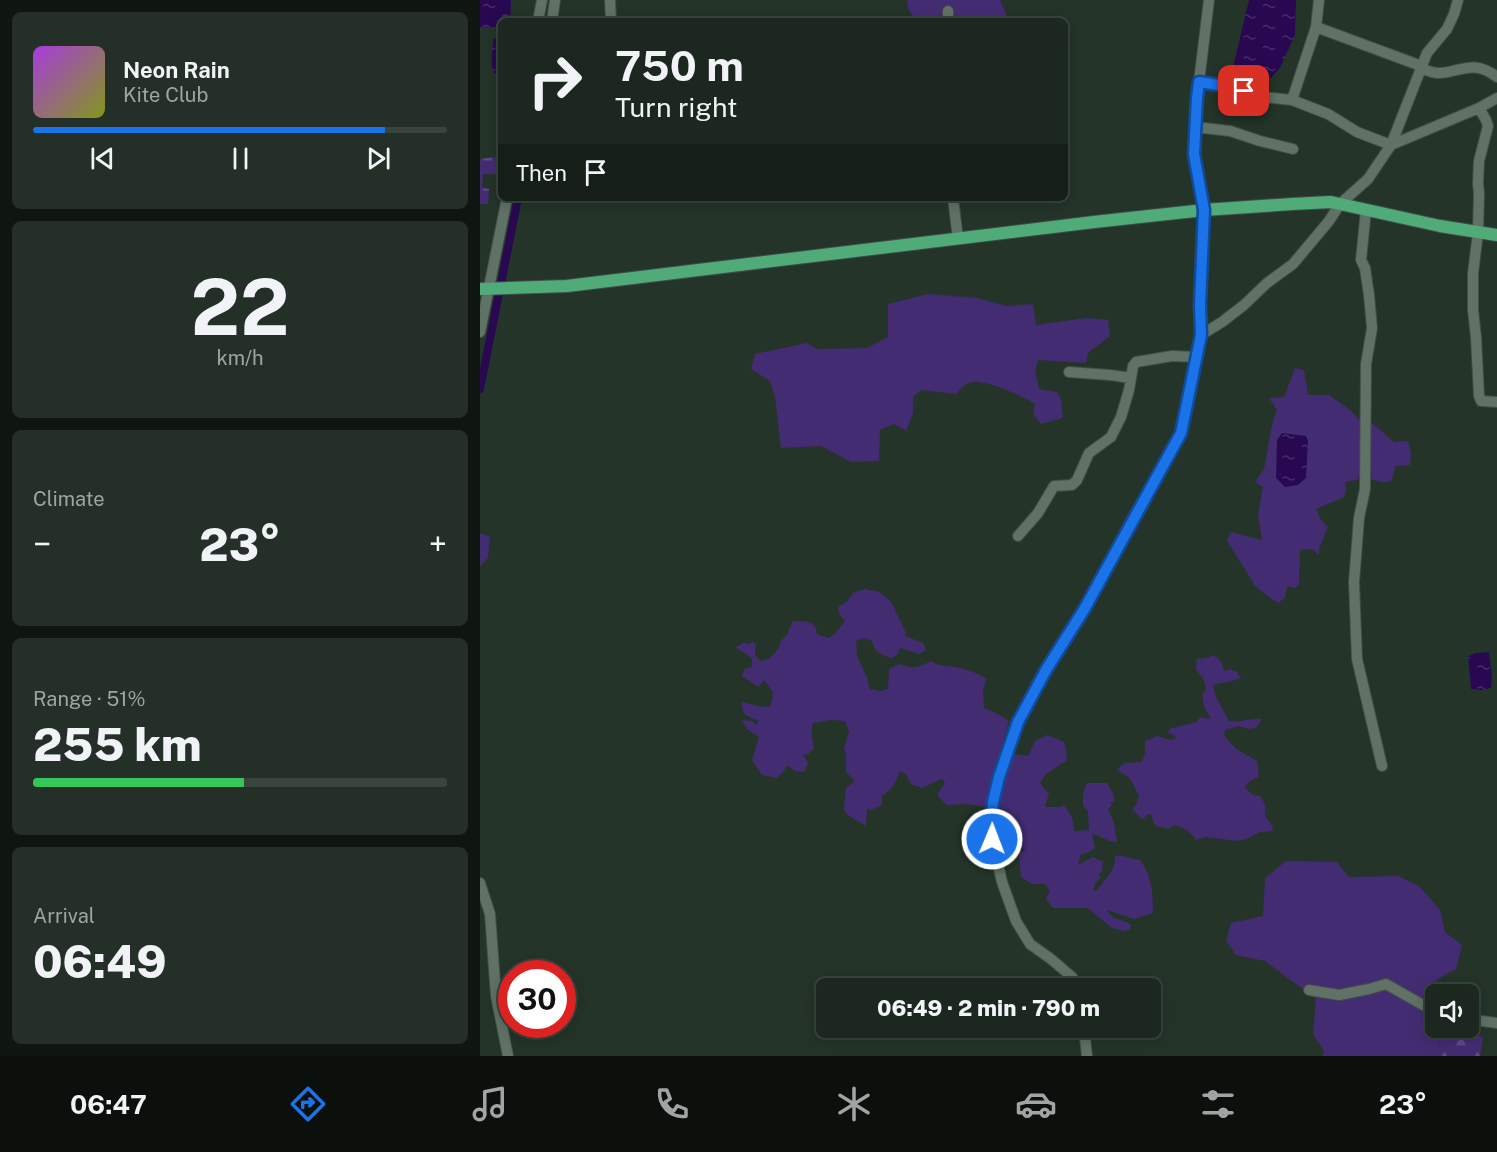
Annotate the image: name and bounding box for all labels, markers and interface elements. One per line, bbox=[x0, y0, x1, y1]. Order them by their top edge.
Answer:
text: 750 m bbox=[615, 41, 744, 90]
icon: right bbox=[516, 42, 594, 120]
text: Neon Rain bbox=[123, 57, 230, 83]
pin bbox=[1218, 65, 1269, 116]
icon: arrive bbox=[1227, 74, 1260, 107]
text: Kite Club bbox=[123, 83, 208, 107]
text: Turn right bbox=[615, 91, 738, 123]
icon: previous bbox=[86, 142, 119, 175]
icon: pause bbox=[224, 142, 257, 175]
icon: next bbox=[362, 142, 395, 175]
icon: arrive bbox=[579, 156, 612, 189]
text: Then bbox=[516, 160, 567, 186]
text: 22 bbox=[190, 261, 290, 353]
text: km/h bbox=[216, 346, 264, 370]
text: Climate bbox=[33, 487, 105, 511]
text: 23° bbox=[199, 518, 281, 571]
text: − bbox=[33, 525, 51, 563]
text: + bbox=[429, 525, 447, 563]
text: Range · 51% bbox=[33, 687, 145, 711]
text: 255 km bbox=[33, 718, 202, 771]
position arrow bbox=[960, 807, 1024, 871]
text: Arrival bbox=[33, 904, 95, 928]
text: 06:49 bbox=[33, 935, 167, 988]
speed limit sign: 30 bbox=[498, 960, 576, 1038]
map controls bbox=[1425, 984, 1479, 1038]
button: sound bbox=[1425, 984, 1479, 1038]
text: 06:49 · 2 min · 790 m bbox=[877, 995, 1100, 1021]
icon: directions bbox=[287, 1083, 329, 1125]
icon: music bbox=[469, 1083, 511, 1125]
icon: phone bbox=[651, 1083, 693, 1125]
icon: climate bbox=[833, 1083, 875, 1125]
icon: car bbox=[1015, 1083, 1057, 1125]
icon: filters bbox=[1197, 1083, 1239, 1125]
text: 06:47 bbox=[70, 1088, 147, 1120]
text: 23° bbox=[1379, 1088, 1427, 1120]

